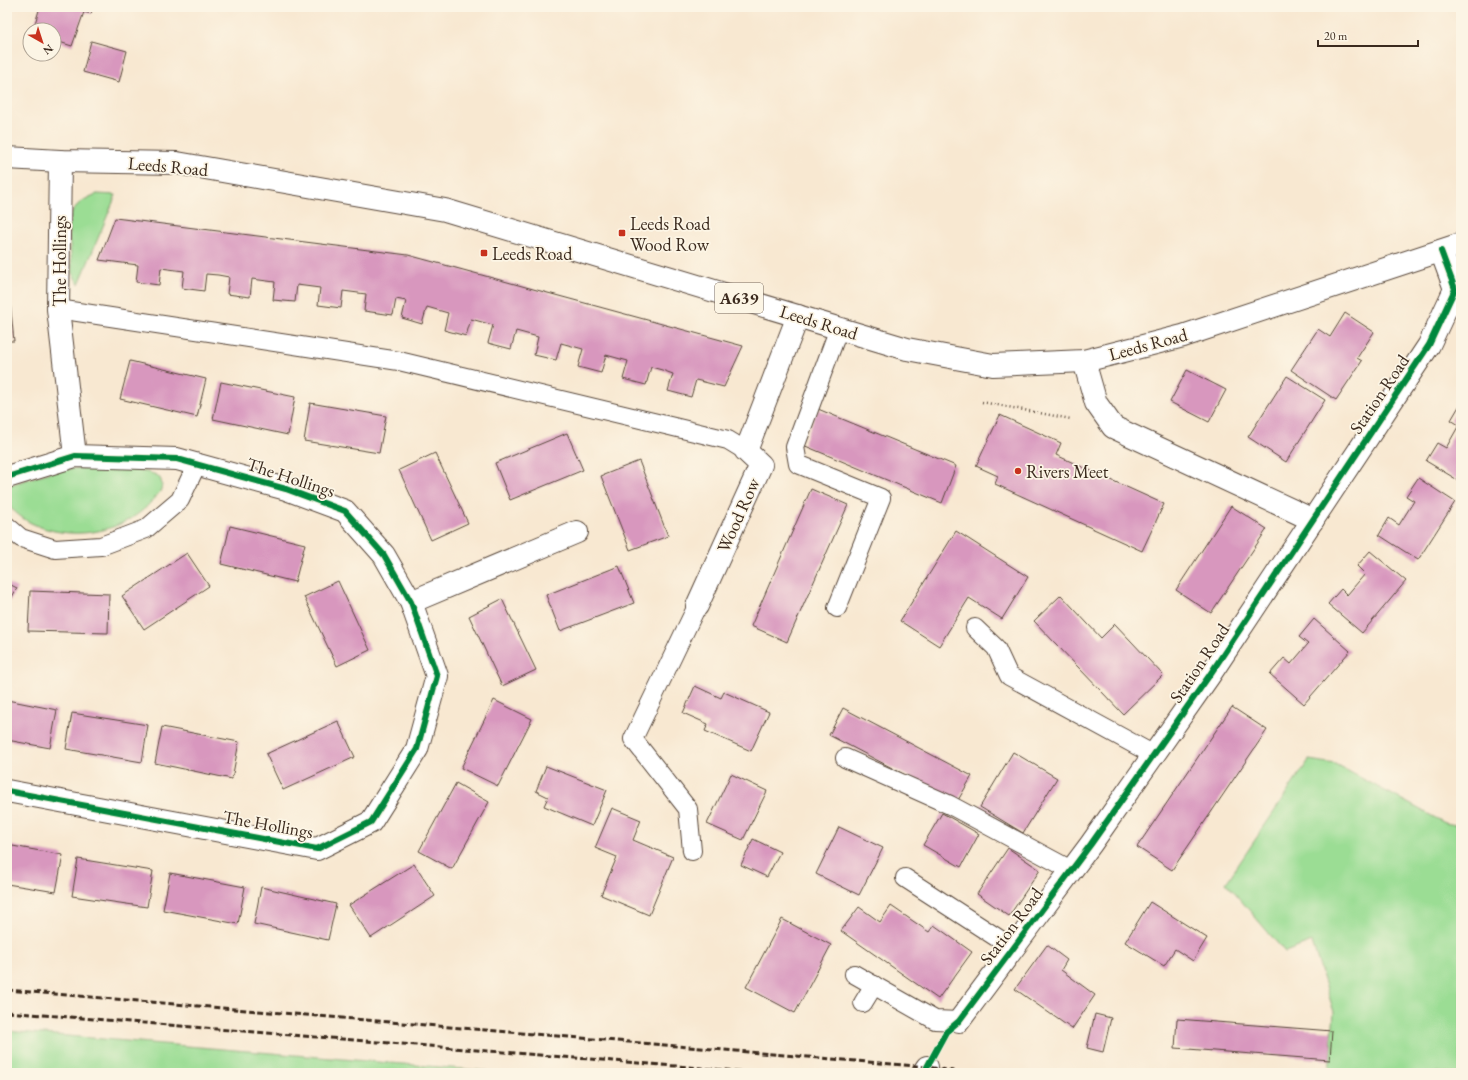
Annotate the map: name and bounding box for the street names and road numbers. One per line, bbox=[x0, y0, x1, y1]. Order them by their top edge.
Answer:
street label: Leeds Road bbox=[127, 151, 210, 181]
street label: The Hollings bbox=[48, 215, 71, 307]
road number: A639 bbox=[715, 283, 763, 313]
street label: Leeds Road bbox=[777, 299, 862, 345]
street label: Leeds Road bbox=[1106, 322, 1191, 366]
street label: Station Road bbox=[1344, 349, 1414, 438]
street label: The Hollings bbox=[244, 452, 338, 502]
street label: Wood Row bbox=[711, 474, 765, 556]
street label: Station Road bbox=[1164, 618, 1234, 707]
street label: The Hollings bbox=[221, 805, 315, 843]
street label: Station Road bbox=[974, 882, 1048, 969]

